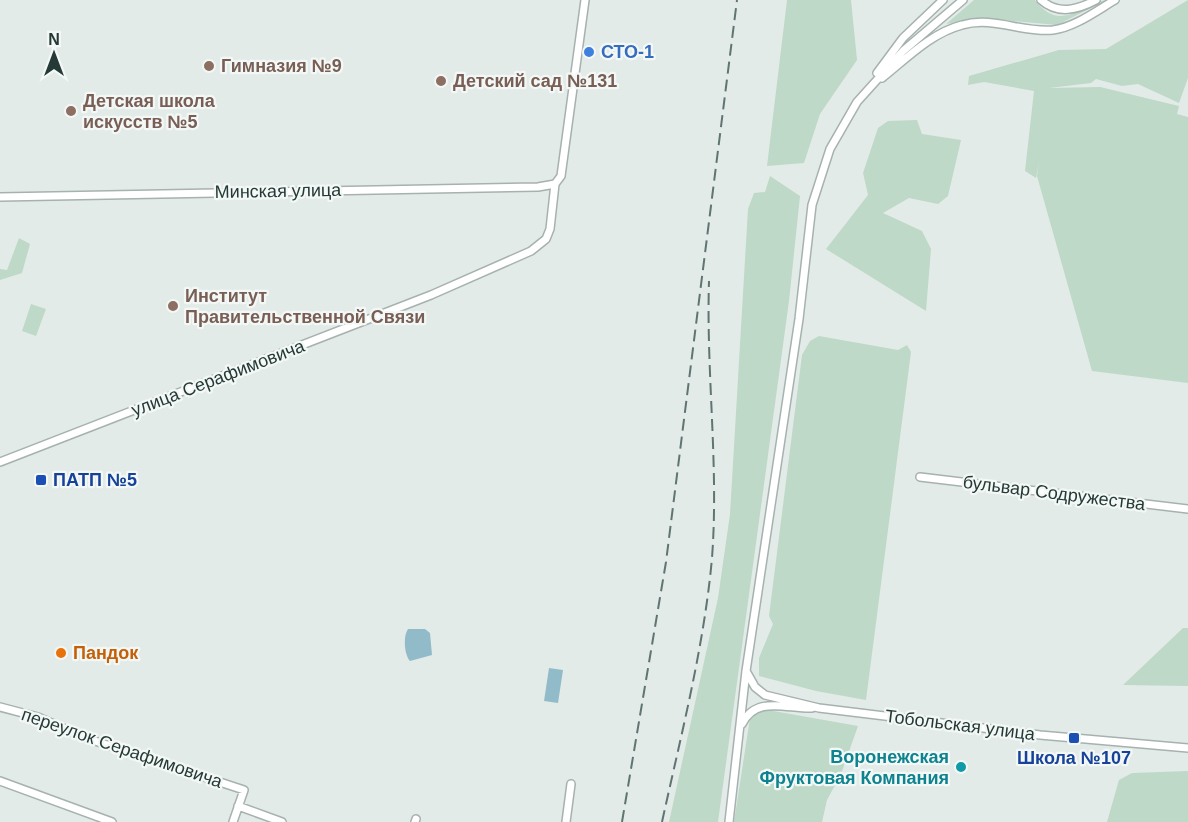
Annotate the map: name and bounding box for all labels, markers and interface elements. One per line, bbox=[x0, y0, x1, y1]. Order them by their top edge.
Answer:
north arrow bbox=[24, 24, 84, 84]
text: N bbox=[48, 31, 60, 48]
place label: СТО-1 bbox=[601, 42, 654, 62]
marker: СТО-1 bbox=[582, 45, 596, 59]
place label: Гимназия №9 bbox=[221, 56, 342, 76]
marker: Гимназия №9 bbox=[202, 59, 216, 73]
place label: Детский сад №131 bbox=[453, 71, 617, 91]
marker: Детский сад №131 bbox=[434, 74, 448, 88]
place label: Детская школа искусств №5 bbox=[83, 91, 216, 132]
marker: Детская школа искусств №5 bbox=[64, 104, 78, 118]
street label: Минская улица bbox=[215, 180, 342, 202]
place label: Институт Правительственной Связи bbox=[185, 286, 425, 327]
marker: Институт Правительственной Связи bbox=[166, 299, 180, 313]
street label: улица Серафимовича bbox=[129, 335, 308, 420]
place label: ПАТП №5 bbox=[53, 470, 137, 490]
street label: бульвар Содружества bbox=[962, 472, 1147, 514]
marker: ПАТП №5 bbox=[34, 473, 48, 487]
place label: Пандок bbox=[73, 643, 139, 663]
marker: Пандок bbox=[54, 646, 68, 660]
street label: переулок Серафимовича bbox=[19, 704, 226, 792]
street label: Тобольская улица bbox=[884, 706, 1037, 744]
marker: Школа №107 bbox=[1067, 731, 1081, 745]
place label: Воронежская Фруктовая Компания bbox=[760, 747, 949, 788]
place label: Школа №107 bbox=[1017, 748, 1131, 768]
marker: Воронежская Фруктовая Компания bbox=[954, 760, 968, 774]

